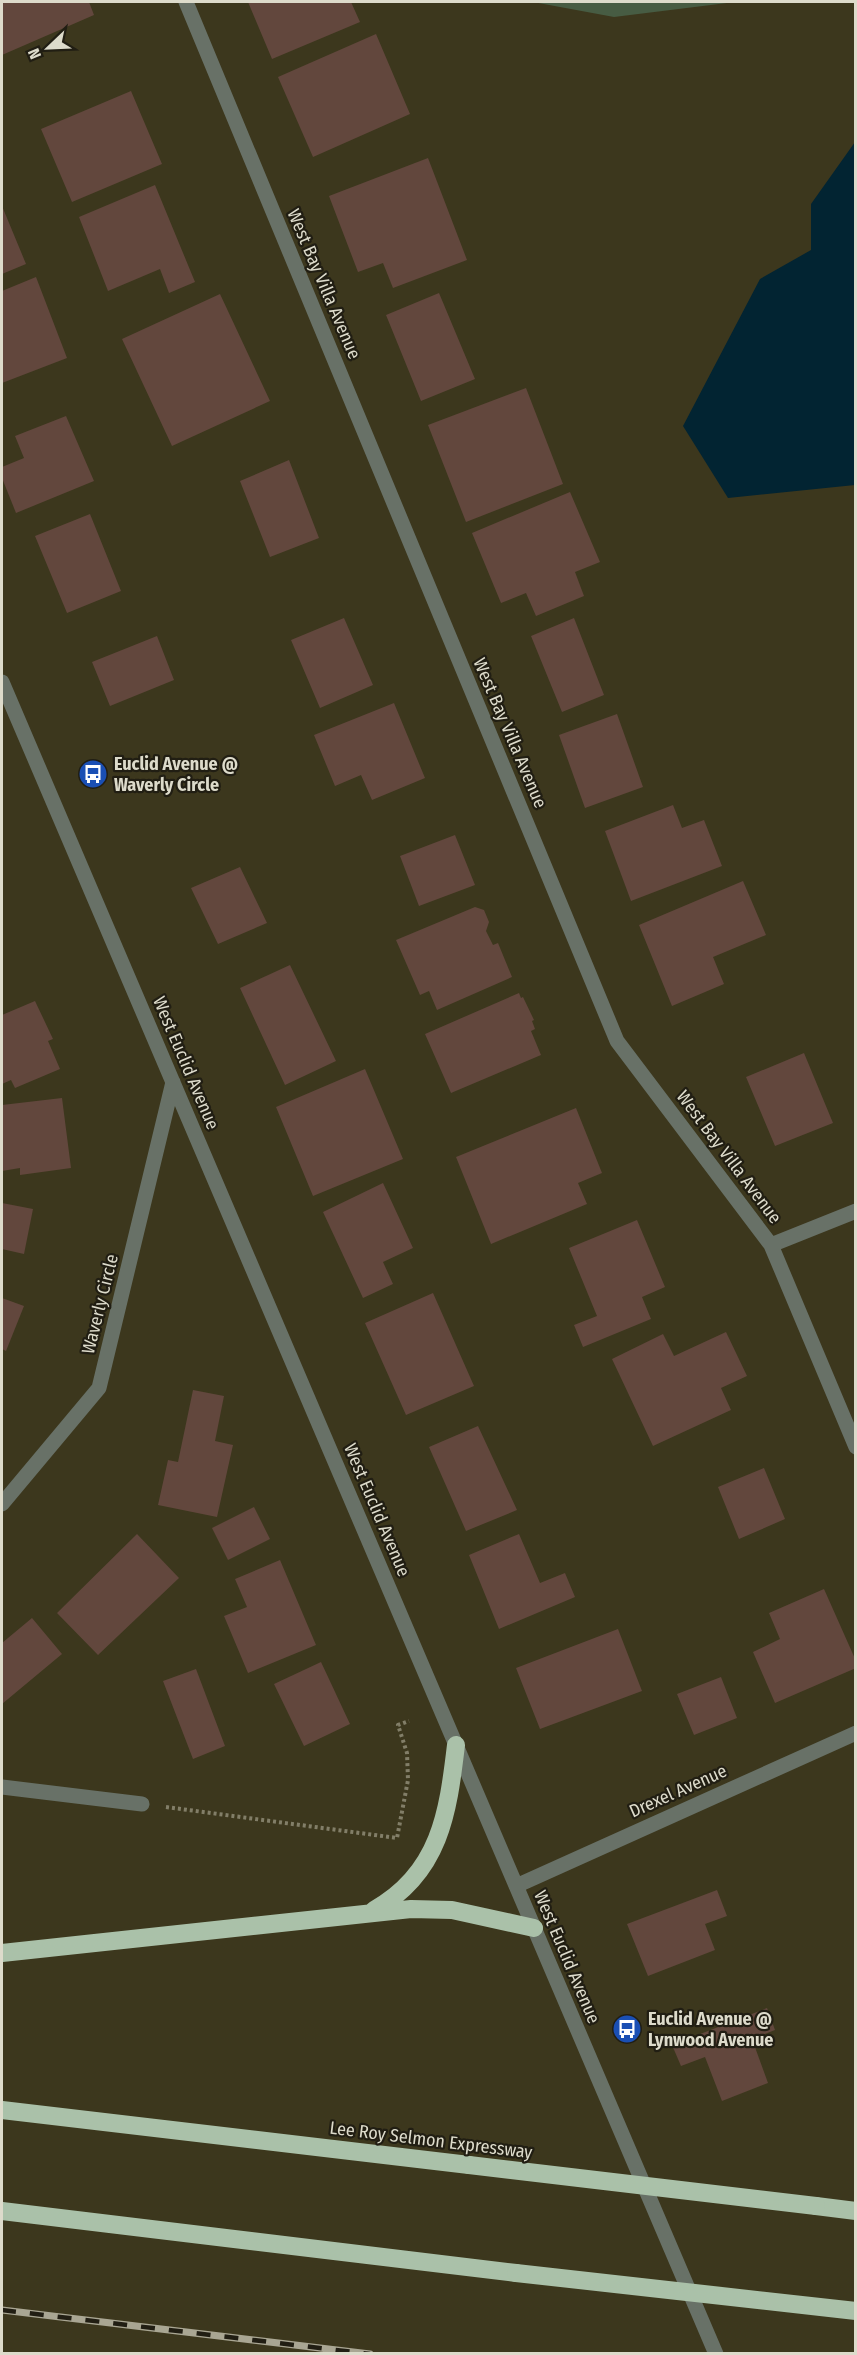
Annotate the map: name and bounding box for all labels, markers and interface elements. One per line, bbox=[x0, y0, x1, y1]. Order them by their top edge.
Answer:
north arrow bbox=[18, 18, 78, 78]
text: N bbox=[24, 46, 45, 62]
street label: West Bay Villa Avenue bbox=[282, 206, 366, 362]
street label: West Bay Villa Avenue bbox=[468, 655, 552, 811]
place label: Euclid Avenue @ Waverly Circle bbox=[114, 753, 238, 796]
bus stop icon: Euclid Avenue @ Waverly Circle bbox=[77, 758, 109, 790]
street label: West Euclid Avenue bbox=[148, 993, 224, 1133]
street label: West Bay Villa Avenue bbox=[672, 1086, 786, 1228]
street label: Waverly Circle bbox=[77, 1252, 123, 1356]
street label: West Euclid Avenue bbox=[339, 1440, 415, 1580]
street label: Drexel Avenue bbox=[626, 1760, 730, 1822]
street label: West Euclid Avenue bbox=[529, 1887, 605, 2027]
place label: Euclid Avenue @ Lynwood Avenue bbox=[648, 2008, 773, 2051]
bus stop icon: Euclid Avenue @ Lynwood Avenue bbox=[611, 2013, 643, 2045]
street label: Lee Roy Selmon Expressway bbox=[328, 2117, 534, 2163]

